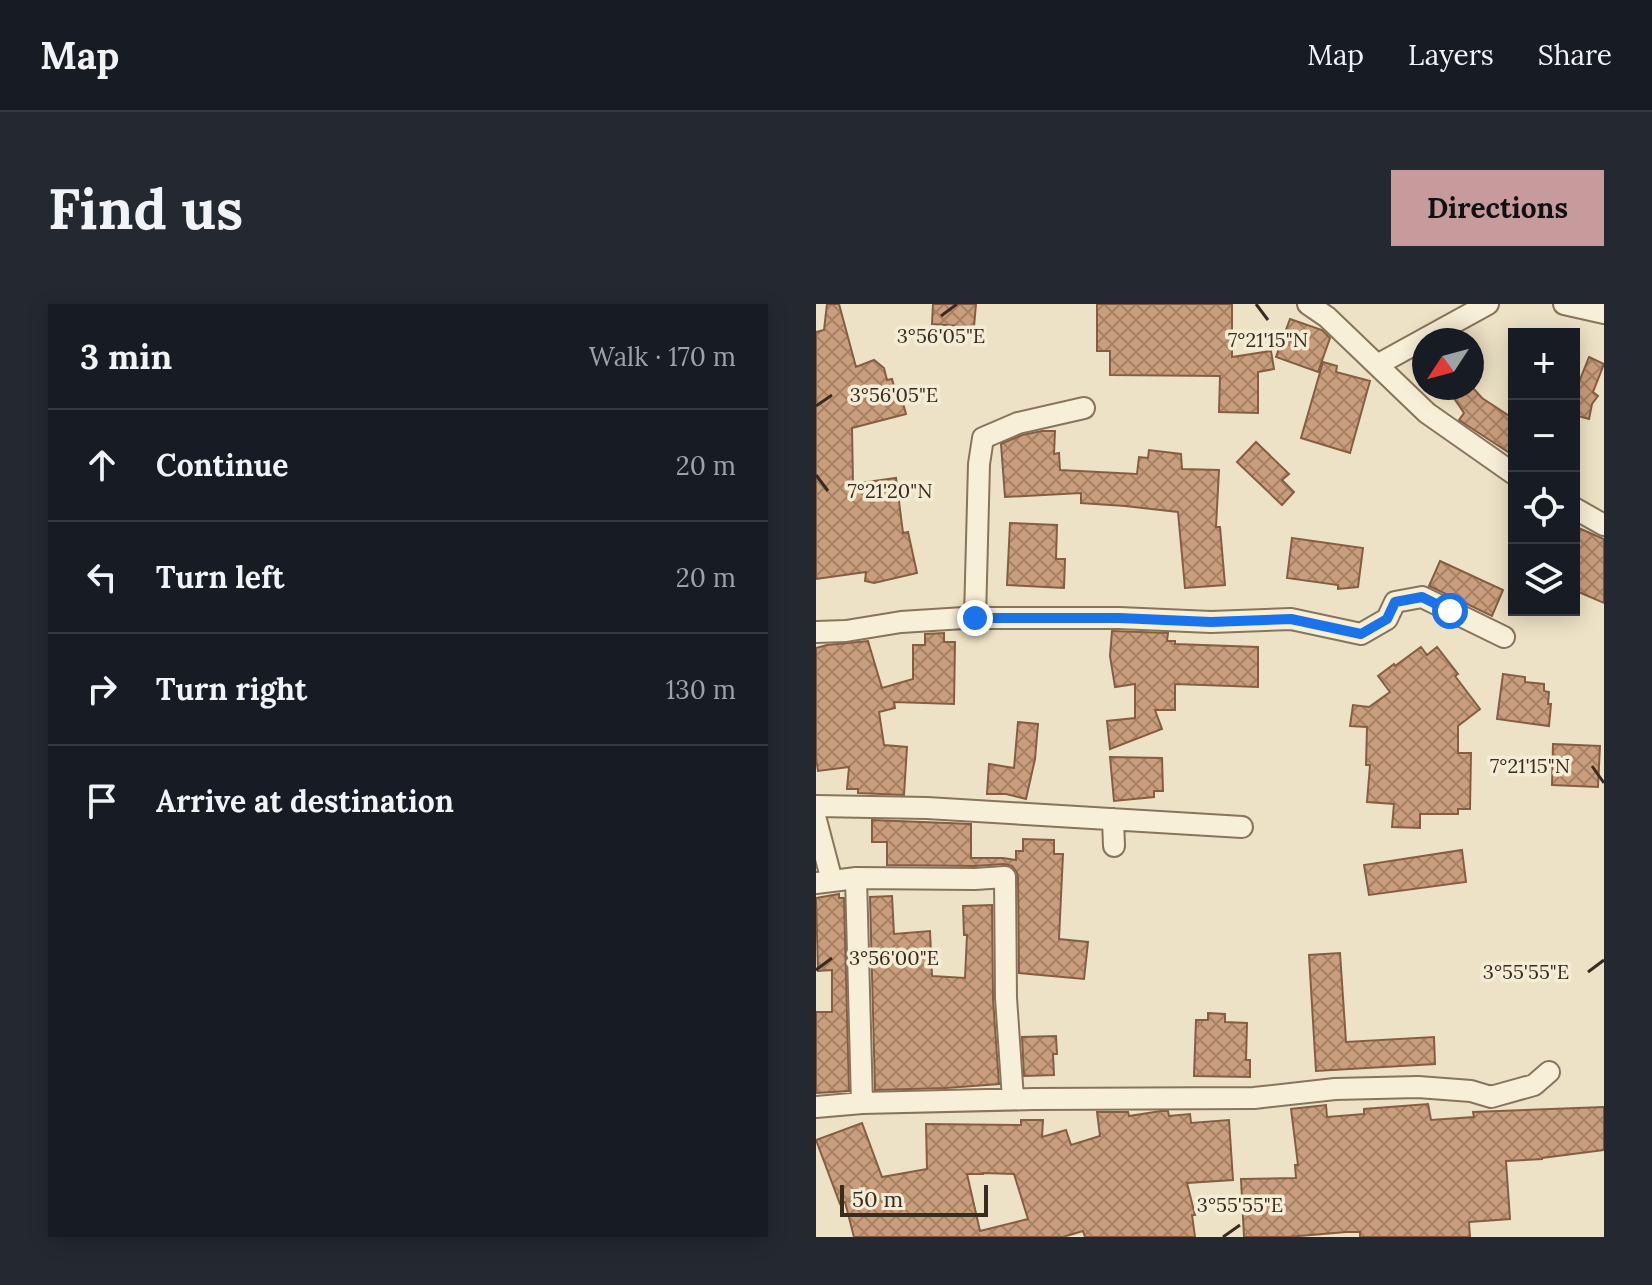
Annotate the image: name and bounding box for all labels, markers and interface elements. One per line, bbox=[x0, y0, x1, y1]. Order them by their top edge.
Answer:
text: Map bbox=[40, 31, 119, 79]
text: Map bbox=[1307, 37, 1364, 73]
text: Layers bbox=[1408, 37, 1494, 73]
text: Share bbox=[1538, 37, 1612, 73]
button: Directions bbox=[1391, 170, 1604, 246]
text: Find us bbox=[48, 173, 243, 244]
text: 3°56'05"E bbox=[897, 323, 985, 348]
text: 7°21'15"N bbox=[1228, 327, 1308, 352]
north arrow bbox=[1412, 328, 1484, 400]
map controls bbox=[1508, 328, 1580, 616]
button: + bbox=[1508, 328, 1580, 400]
text: 3 min bbox=[80, 335, 172, 378]
text: Walk · 170 m bbox=[589, 340, 736, 373]
text: 3°56'05"E bbox=[850, 382, 938, 407]
button: − bbox=[1508, 400, 1580, 472]
icon: ahead bbox=[80, 443, 124, 487]
text: Continue bbox=[156, 446, 288, 484]
text: 20 m bbox=[676, 449, 736, 482]
button: locate bbox=[1508, 472, 1580, 544]
text: 7°21'20"N bbox=[848, 478, 932, 503]
button: layers bbox=[1508, 544, 1580, 616]
icon: left bbox=[80, 555, 124, 599]
text: Turn left bbox=[156, 558, 284, 596]
text: 20 m bbox=[676, 561, 736, 594]
route start bbox=[1432, 593, 1468, 629]
route end bbox=[957, 600, 993, 636]
icon: right bbox=[80, 667, 124, 711]
text: Turn right bbox=[156, 670, 307, 708]
text: 130 m bbox=[666, 673, 736, 706]
text: 7°21'15"N bbox=[1490, 753, 1570, 778]
icon: arrive bbox=[80, 779, 124, 823]
text: Arrive at destination bbox=[156, 782, 454, 820]
text: 3°56'00"E bbox=[849, 945, 939, 970]
text: 3°55'55"E bbox=[1483, 959, 1569, 984]
scale bar bbox=[840, 1181, 988, 1217]
text: 50 m bbox=[852, 1185, 903, 1213]
text: 3°55'55"E bbox=[1197, 1192, 1283, 1217]

